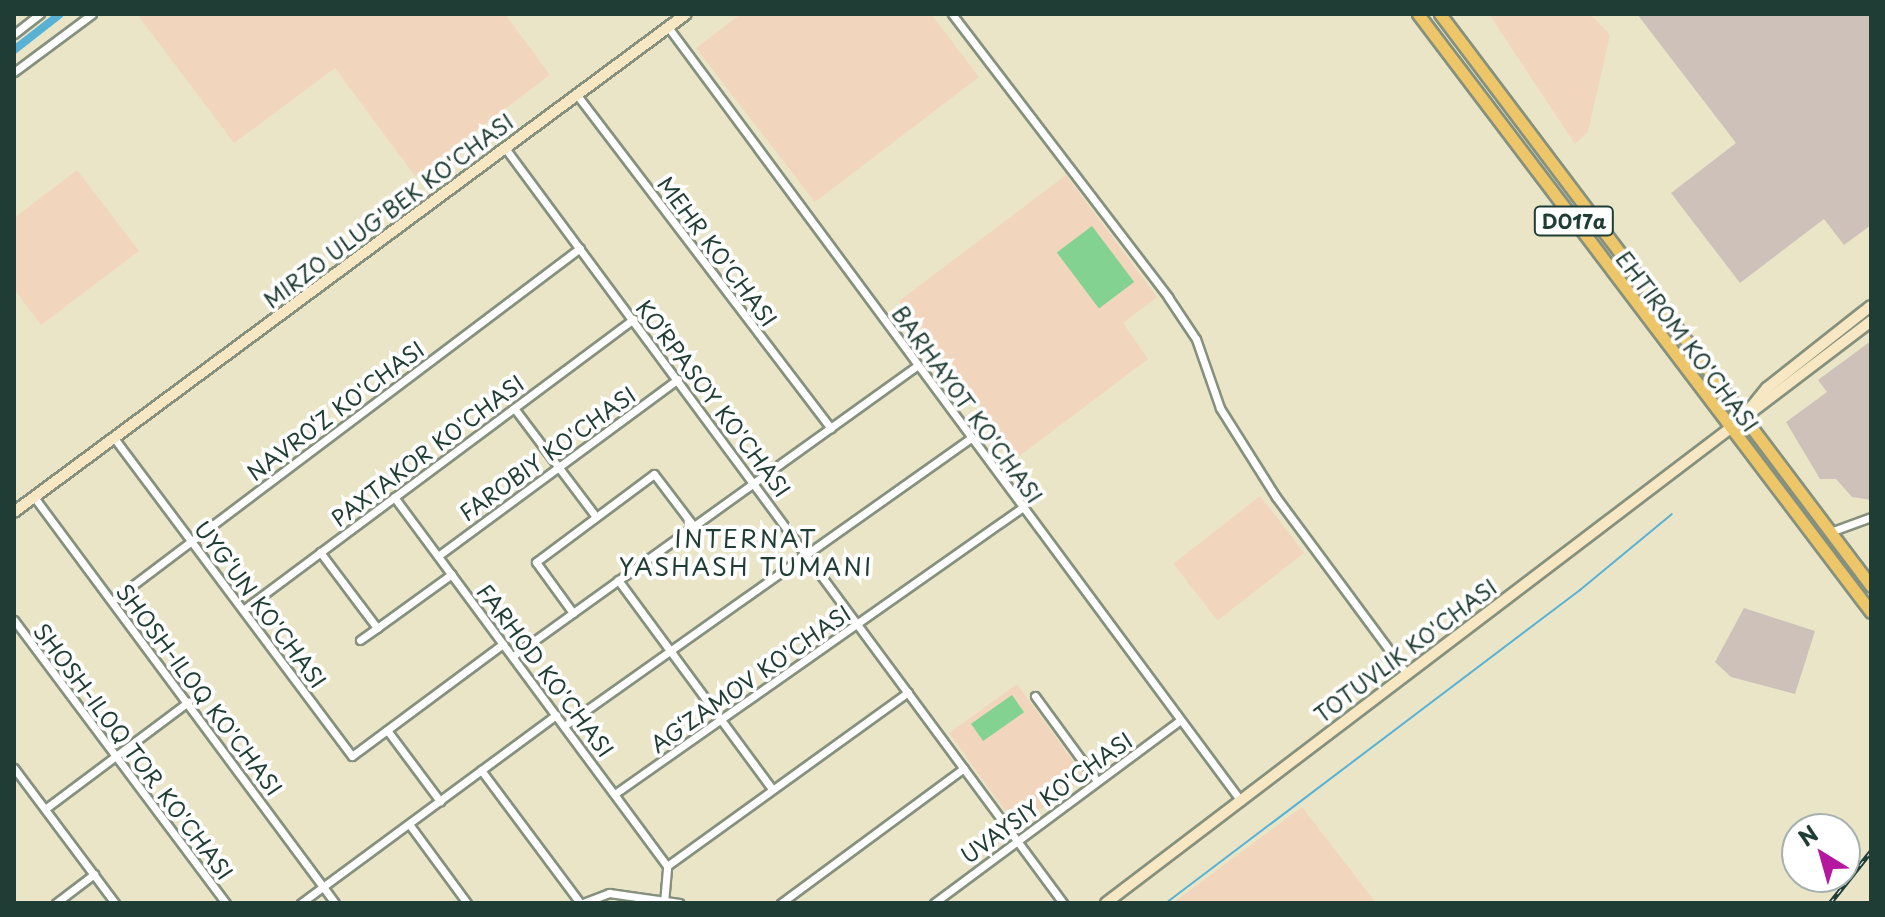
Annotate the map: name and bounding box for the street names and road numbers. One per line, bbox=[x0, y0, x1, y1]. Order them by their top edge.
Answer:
street label: MIRZO ULUG'BEK KO'CHASI bbox=[256, 106, 520, 314]
street label: MEHR KO'CHASI bbox=[653, 170, 783, 332]
road number: D017a bbox=[1532, 205, 1616, 237]
street label: EHTIROM KO'CHASI bbox=[1611, 244, 1765, 438]
street label: KO‘RPASOY KO'CHASI bbox=[631, 294, 797, 502]
street label: BARHAYOT KO'CHASI bbox=[887, 299, 1049, 509]
street label: NAVRO‘Z KO'CHASI bbox=[241, 335, 429, 485]
street label: PAXTAKOR KO'CHASI bbox=[325, 369, 529, 531]
street label: FAROBIY KO'CHASI bbox=[454, 381, 640, 525]
street label: UYG‘UN KO'CHASI bbox=[189, 515, 333, 693]
street label: TOTUVLIK KO'CHASI bbox=[1307, 571, 1503, 729]
street label: SHOSH-ILOQ KO'CHASI bbox=[111, 577, 289, 801]
street label: FARHOD KO'CHASI bbox=[472, 577, 620, 763]
street label: AG‘ZAMOV KO'CHASI bbox=[644, 599, 856, 757]
street label: SHOSH-ILOQ TOR KO'CHASI bbox=[29, 618, 239, 884]
street label: UVAYSIY KO'CHASI bbox=[955, 726, 1137, 868]

